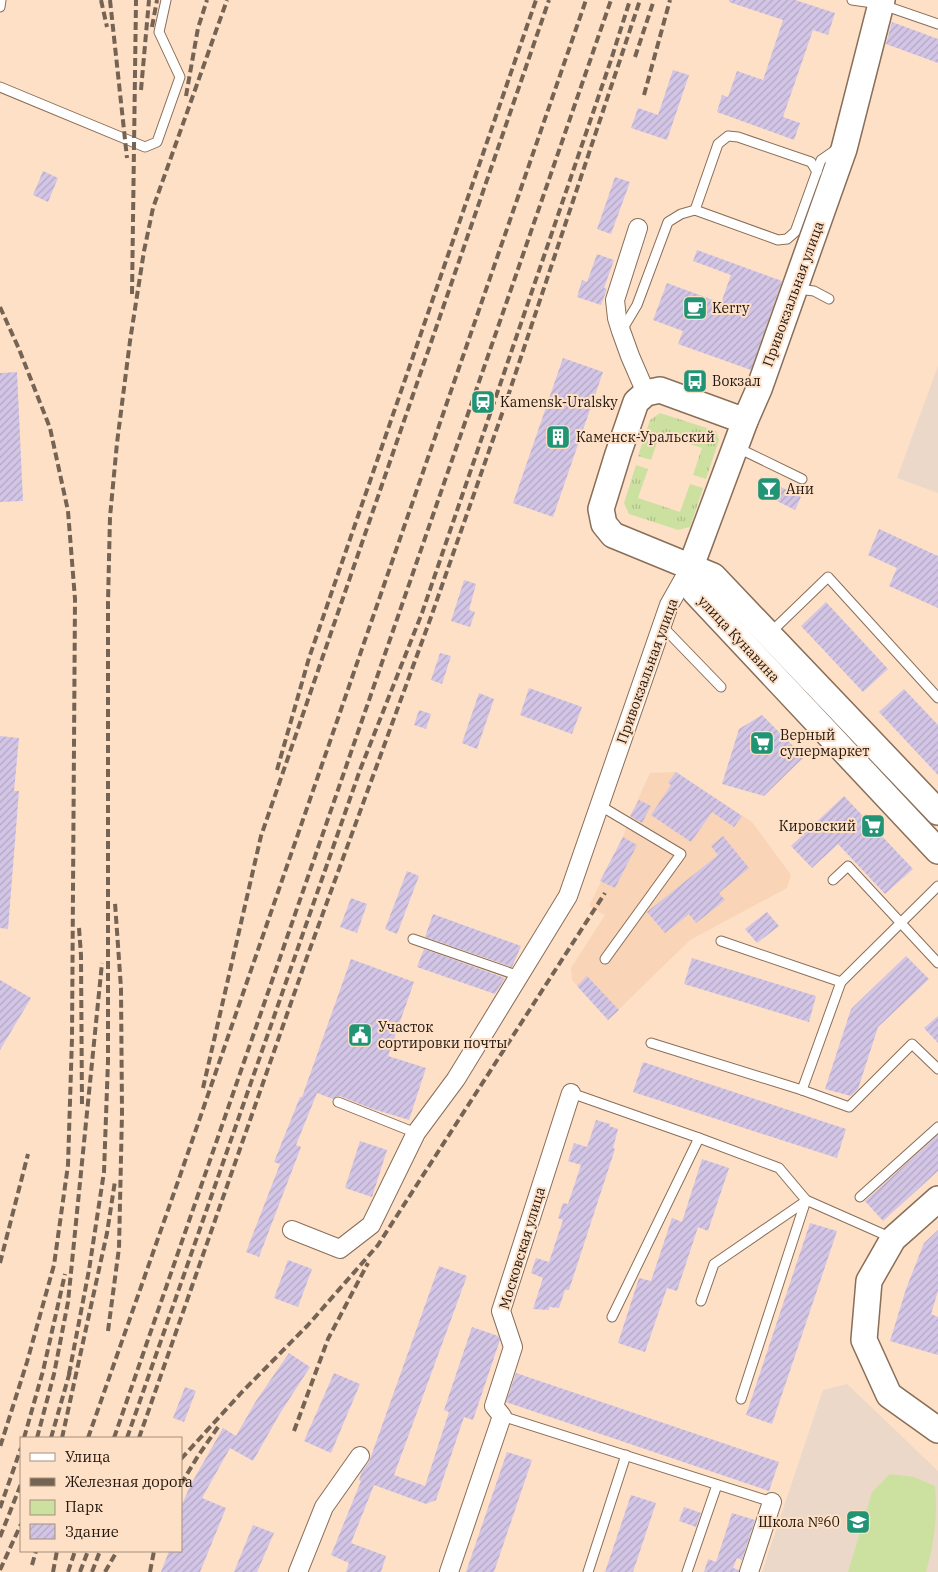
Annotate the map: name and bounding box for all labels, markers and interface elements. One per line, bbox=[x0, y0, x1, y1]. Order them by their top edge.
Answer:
street label: Привокзальная улица bbox=[758, 219, 828, 369]
cafe icon: Kerry bbox=[682, 295, 708, 321]
place label: Kerry bbox=[712, 299, 750, 317]
bus stop icon: Вокзал bbox=[682, 368, 708, 394]
place label: Вокзал bbox=[712, 372, 761, 390]
station icon: Kamensk-Uralsky bbox=[470, 389, 496, 415]
place label: Kamensk-Uralsky bbox=[500, 393, 618, 411]
building icon: Каменск-Уральский bbox=[545, 424, 571, 450]
place label: Каменск-Уральский bbox=[576, 428, 715, 446]
bar icon: Ани bbox=[756, 476, 782, 502]
place label: Ани bbox=[786, 480, 814, 498]
street label: улица Кунавина bbox=[694, 592, 784, 686]
street label: Привокзальная улица bbox=[612, 596, 682, 746]
place label: Верный супермаркет bbox=[780, 726, 870, 760]
supermarket icon: Верный супермаркет bbox=[749, 730, 775, 756]
supermarket icon: Кировский bbox=[860, 813, 886, 839]
place label: Кировский bbox=[779, 817, 856, 835]
place label: Участок сортировки почты bbox=[378, 1018, 507, 1052]
public building icon: Участок сортировки почты bbox=[347, 1022, 373, 1048]
street label: Московская улица bbox=[495, 1184, 549, 1311]
legend bbox=[20, 1437, 182, 1552]
text: Улица bbox=[65, 1447, 110, 1466]
text: Железная дорога bbox=[65, 1472, 193, 1491]
text: Парк bbox=[65, 1497, 103, 1516]
school or university icon: Школа №60 bbox=[845, 1509, 871, 1535]
place label: Школа №60 bbox=[758, 1513, 840, 1531]
text: Здание bbox=[65, 1522, 119, 1541]

